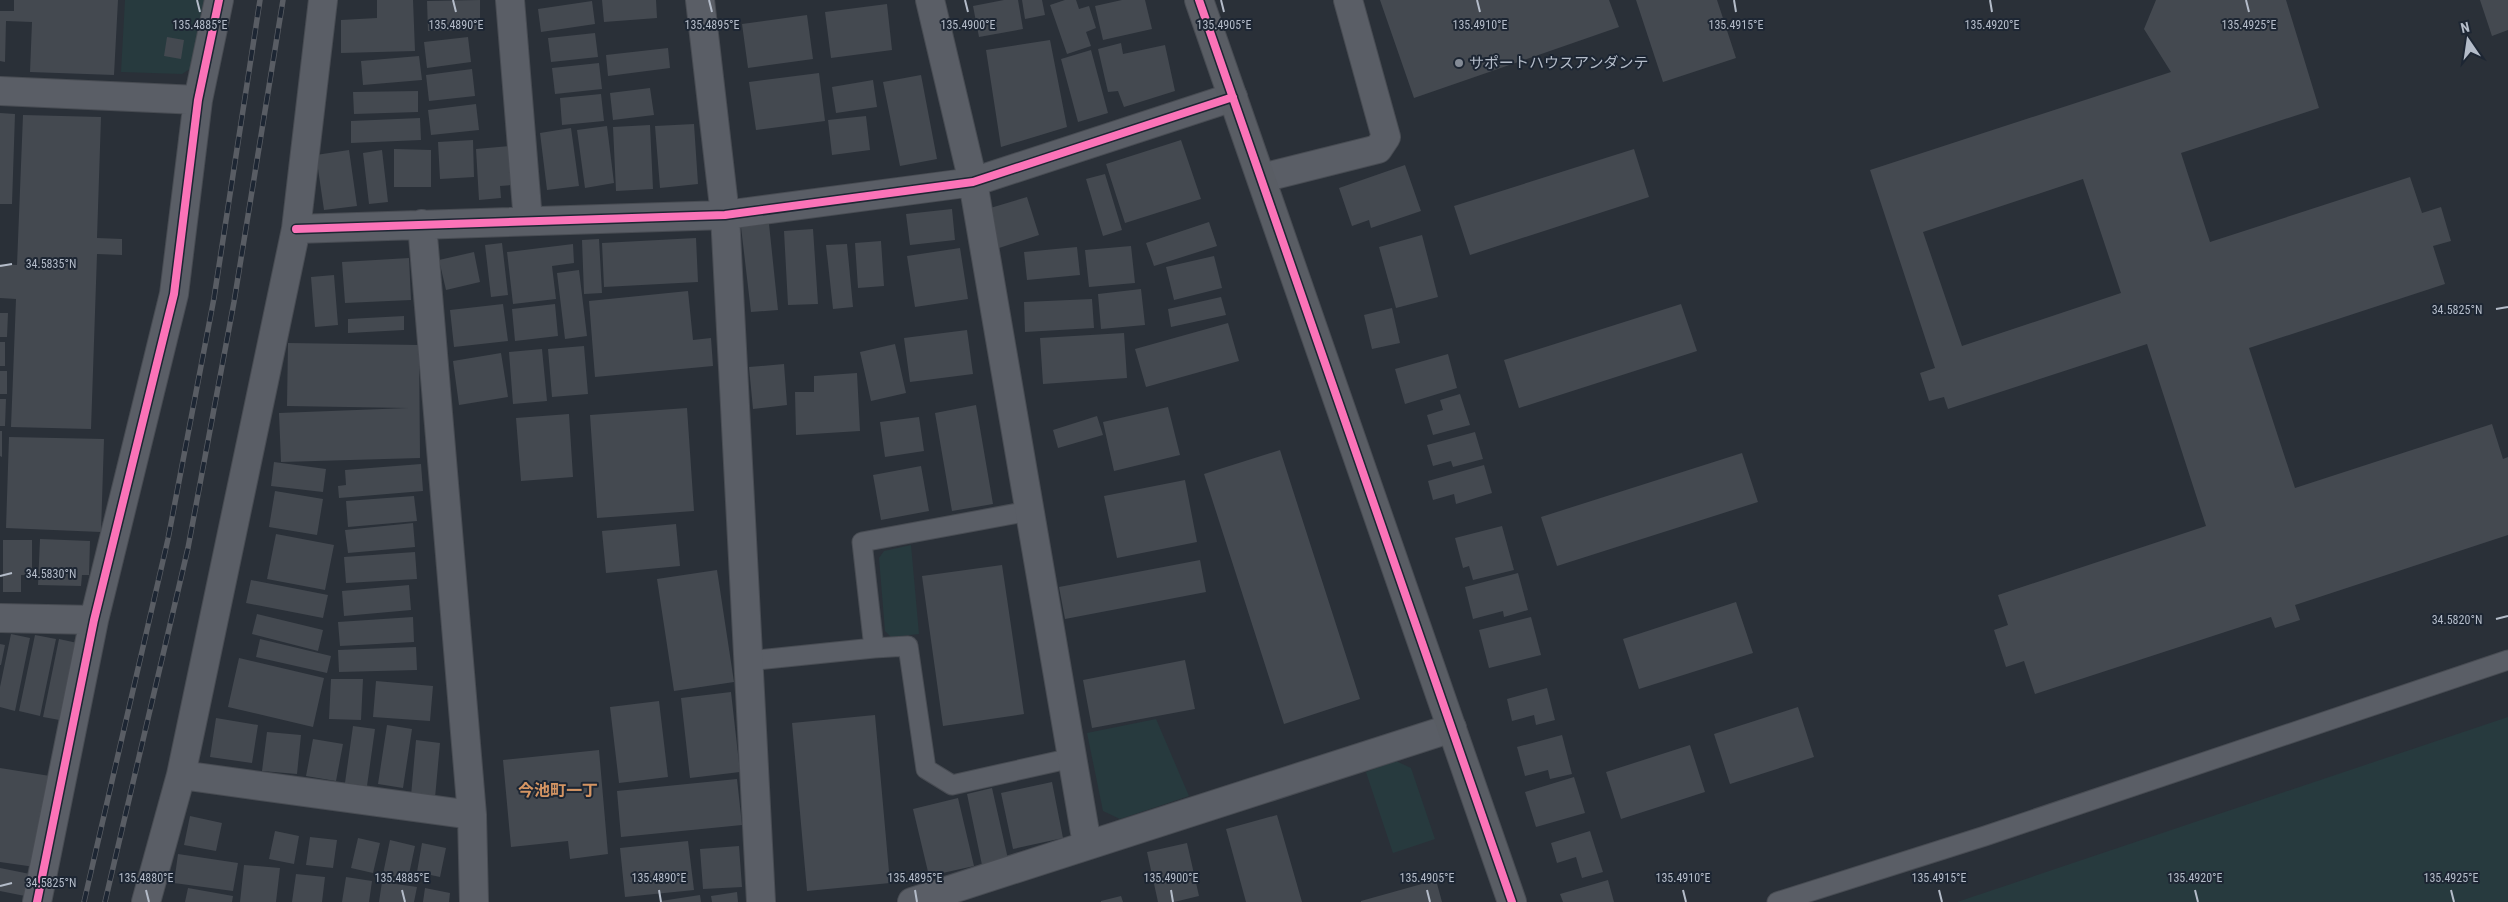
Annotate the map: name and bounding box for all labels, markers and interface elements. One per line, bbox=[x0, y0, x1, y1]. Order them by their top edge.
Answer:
north arrow bbox=[2443, 15, 2493, 65]
text: 135.4885°E bbox=[172, 18, 228, 32]
text: 135.4890°E bbox=[428, 18, 484, 32]
text: 135.4895°E bbox=[684, 18, 740, 32]
text: 135.4900°E bbox=[940, 18, 996, 32]
text: 135.4905°E bbox=[1196, 18, 1252, 32]
text: 135.4910°E bbox=[1452, 18, 1508, 32]
text: 135.4915°E bbox=[1708, 18, 1764, 32]
text: 135.4920°E bbox=[1964, 18, 2020, 32]
text: 135.4925°E bbox=[2221, 18, 2277, 32]
text: N bbox=[2459, 19, 2471, 36]
place label: サポートハウスアンダンテ bbox=[1469, 54, 1648, 72]
marker: サポートハウスアンダンテ bbox=[1453, 57, 1465, 69]
text: 34.5835°N bbox=[26, 257, 76, 271]
text: 34.5825°N bbox=[2432, 303, 2482, 317]
text: 34.5830°N bbox=[26, 567, 76, 581]
text: 34.5820°N bbox=[2432, 613, 2482, 627]
district label: 今池町一丁 bbox=[518, 781, 598, 800]
text: 135.4880°E bbox=[118, 871, 174, 885]
text: 135.4885°E bbox=[374, 871, 430, 885]
text: 135.4890°E bbox=[631, 871, 687, 885]
text: 135.4895°E bbox=[887, 871, 943, 885]
text: 135.4900°E bbox=[1143, 871, 1199, 885]
text: 135.4905°E bbox=[1399, 871, 1455, 885]
text: 135.4910°E bbox=[1655, 871, 1711, 885]
text: 135.4915°E bbox=[1911, 871, 1967, 885]
text: 135.4920°E bbox=[2167, 871, 2223, 885]
text: 135.4925°E bbox=[2423, 871, 2479, 885]
text: 34.5825°N bbox=[26, 876, 76, 890]

